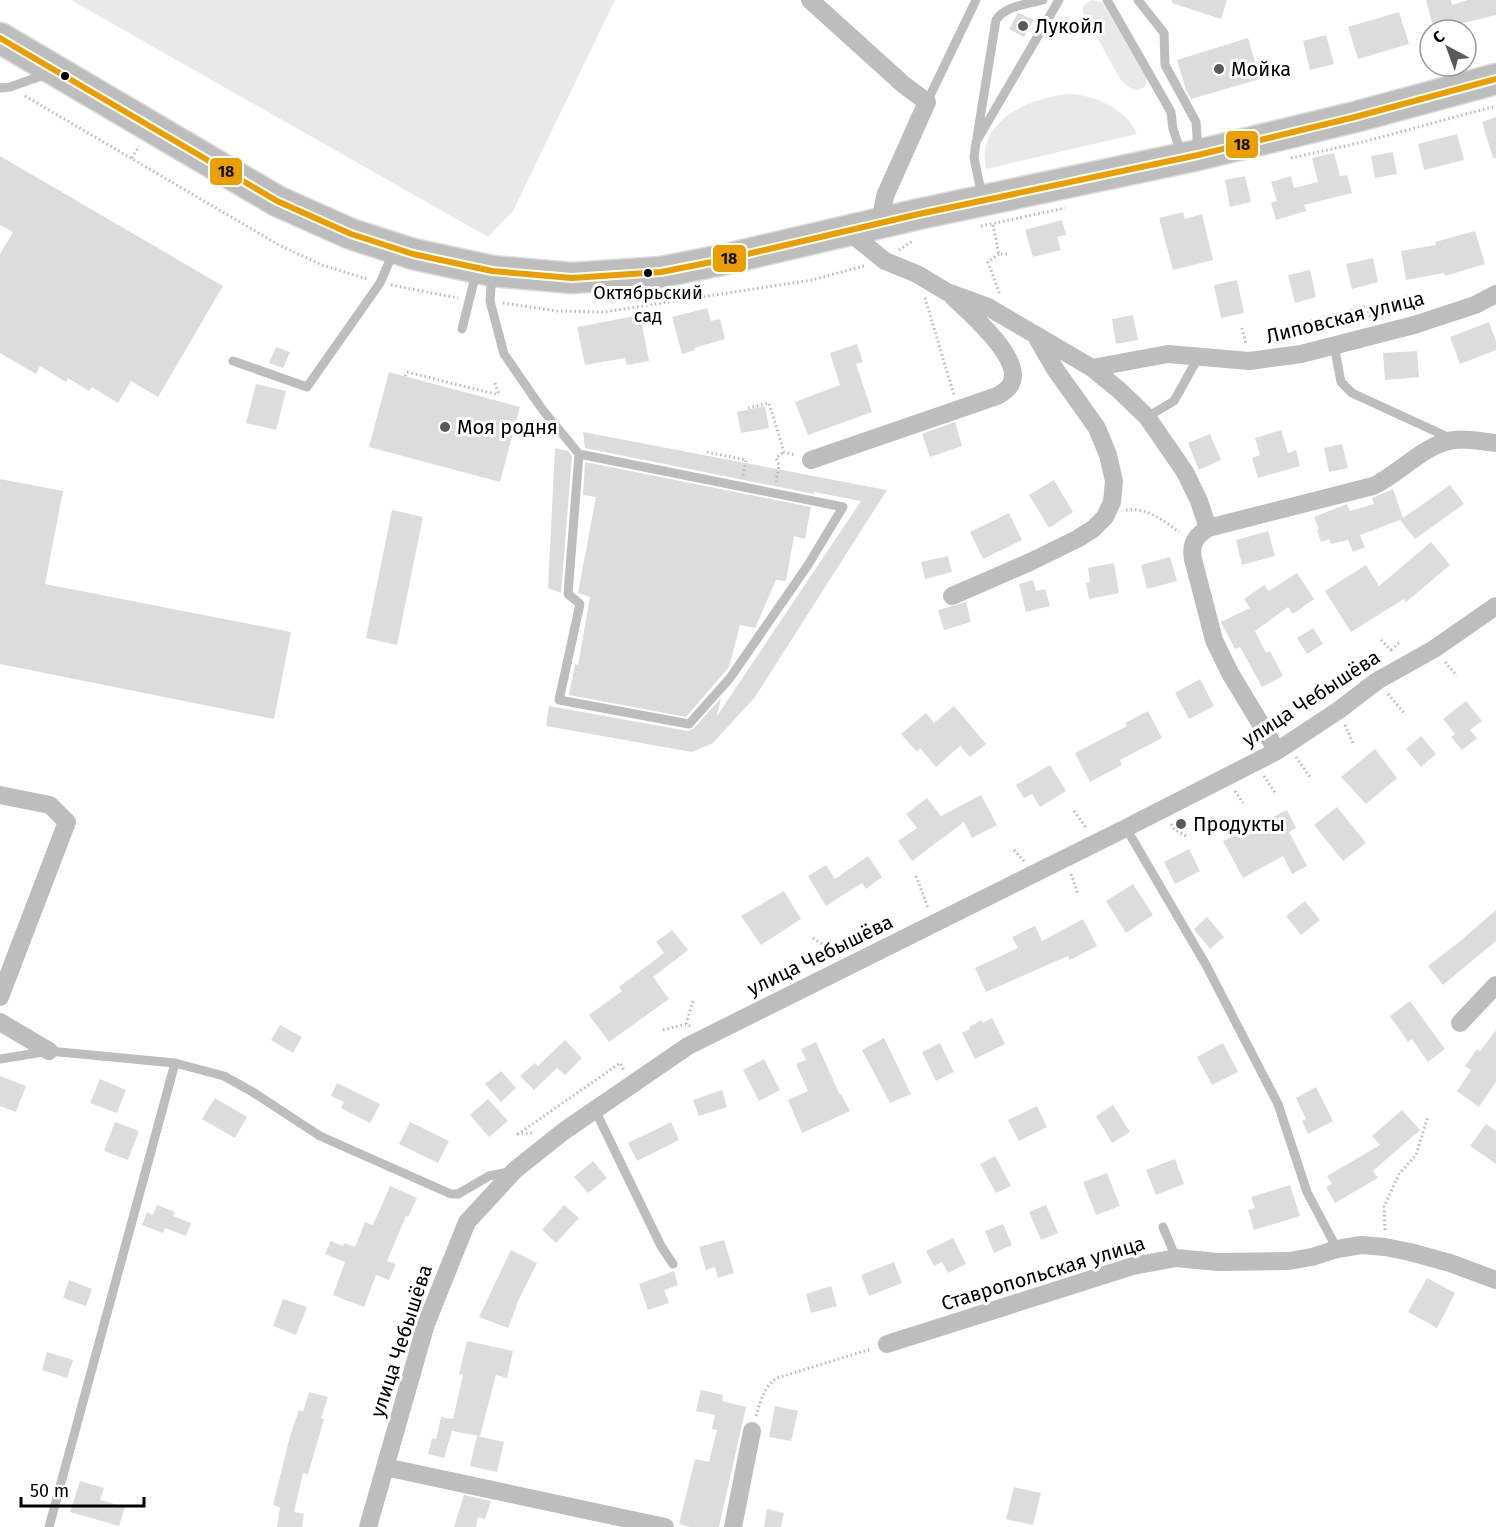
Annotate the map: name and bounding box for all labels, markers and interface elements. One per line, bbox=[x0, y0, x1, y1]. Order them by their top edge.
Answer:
place label: Лукойл bbox=[1035, 14, 1103, 38]
north arrow bbox=[1418, 18, 1478, 78]
marker: Лукойл bbox=[1016, 19, 1030, 33]
text: С bbox=[1429, 26, 1449, 47]
place label: Мойка bbox=[1231, 57, 1291, 81]
marker: Мойка bbox=[1212, 62, 1226, 76]
unlabelled marker bbox=[59, 70, 71, 82]
line badge: 18 bbox=[1225, 130, 1259, 159]
text: 18 bbox=[1234, 135, 1250, 154]
line badge: 18 bbox=[209, 157, 243, 186]
text: 18 bbox=[218, 162, 234, 181]
line badge: 18 bbox=[712, 244, 747, 273]
text: 18 bbox=[721, 249, 737, 268]
marker: Октябрьский сад bbox=[642, 267, 654, 279]
place label: Октябрьский сад bbox=[593, 282, 703, 327]
street label: Липовская улица bbox=[1263, 286, 1427, 348]
place label: Моя родня bbox=[457, 415, 558, 439]
marker: Моя родня bbox=[438, 420, 452, 434]
street label: улица Чебышёва bbox=[1238, 645, 1384, 751]
place label: Продукты bbox=[1193, 812, 1285, 836]
marker: Продукты bbox=[1174, 817, 1188, 831]
street label: улица Чебышёва bbox=[743, 909, 897, 1001]
street label: Ставропольская улица bbox=[938, 1231, 1148, 1315]
street label: улица Чебышёва bbox=[365, 1262, 437, 1420]
scale bar bbox=[21, 1470, 144, 1508]
text: 50 m bbox=[30, 1480, 69, 1502]

